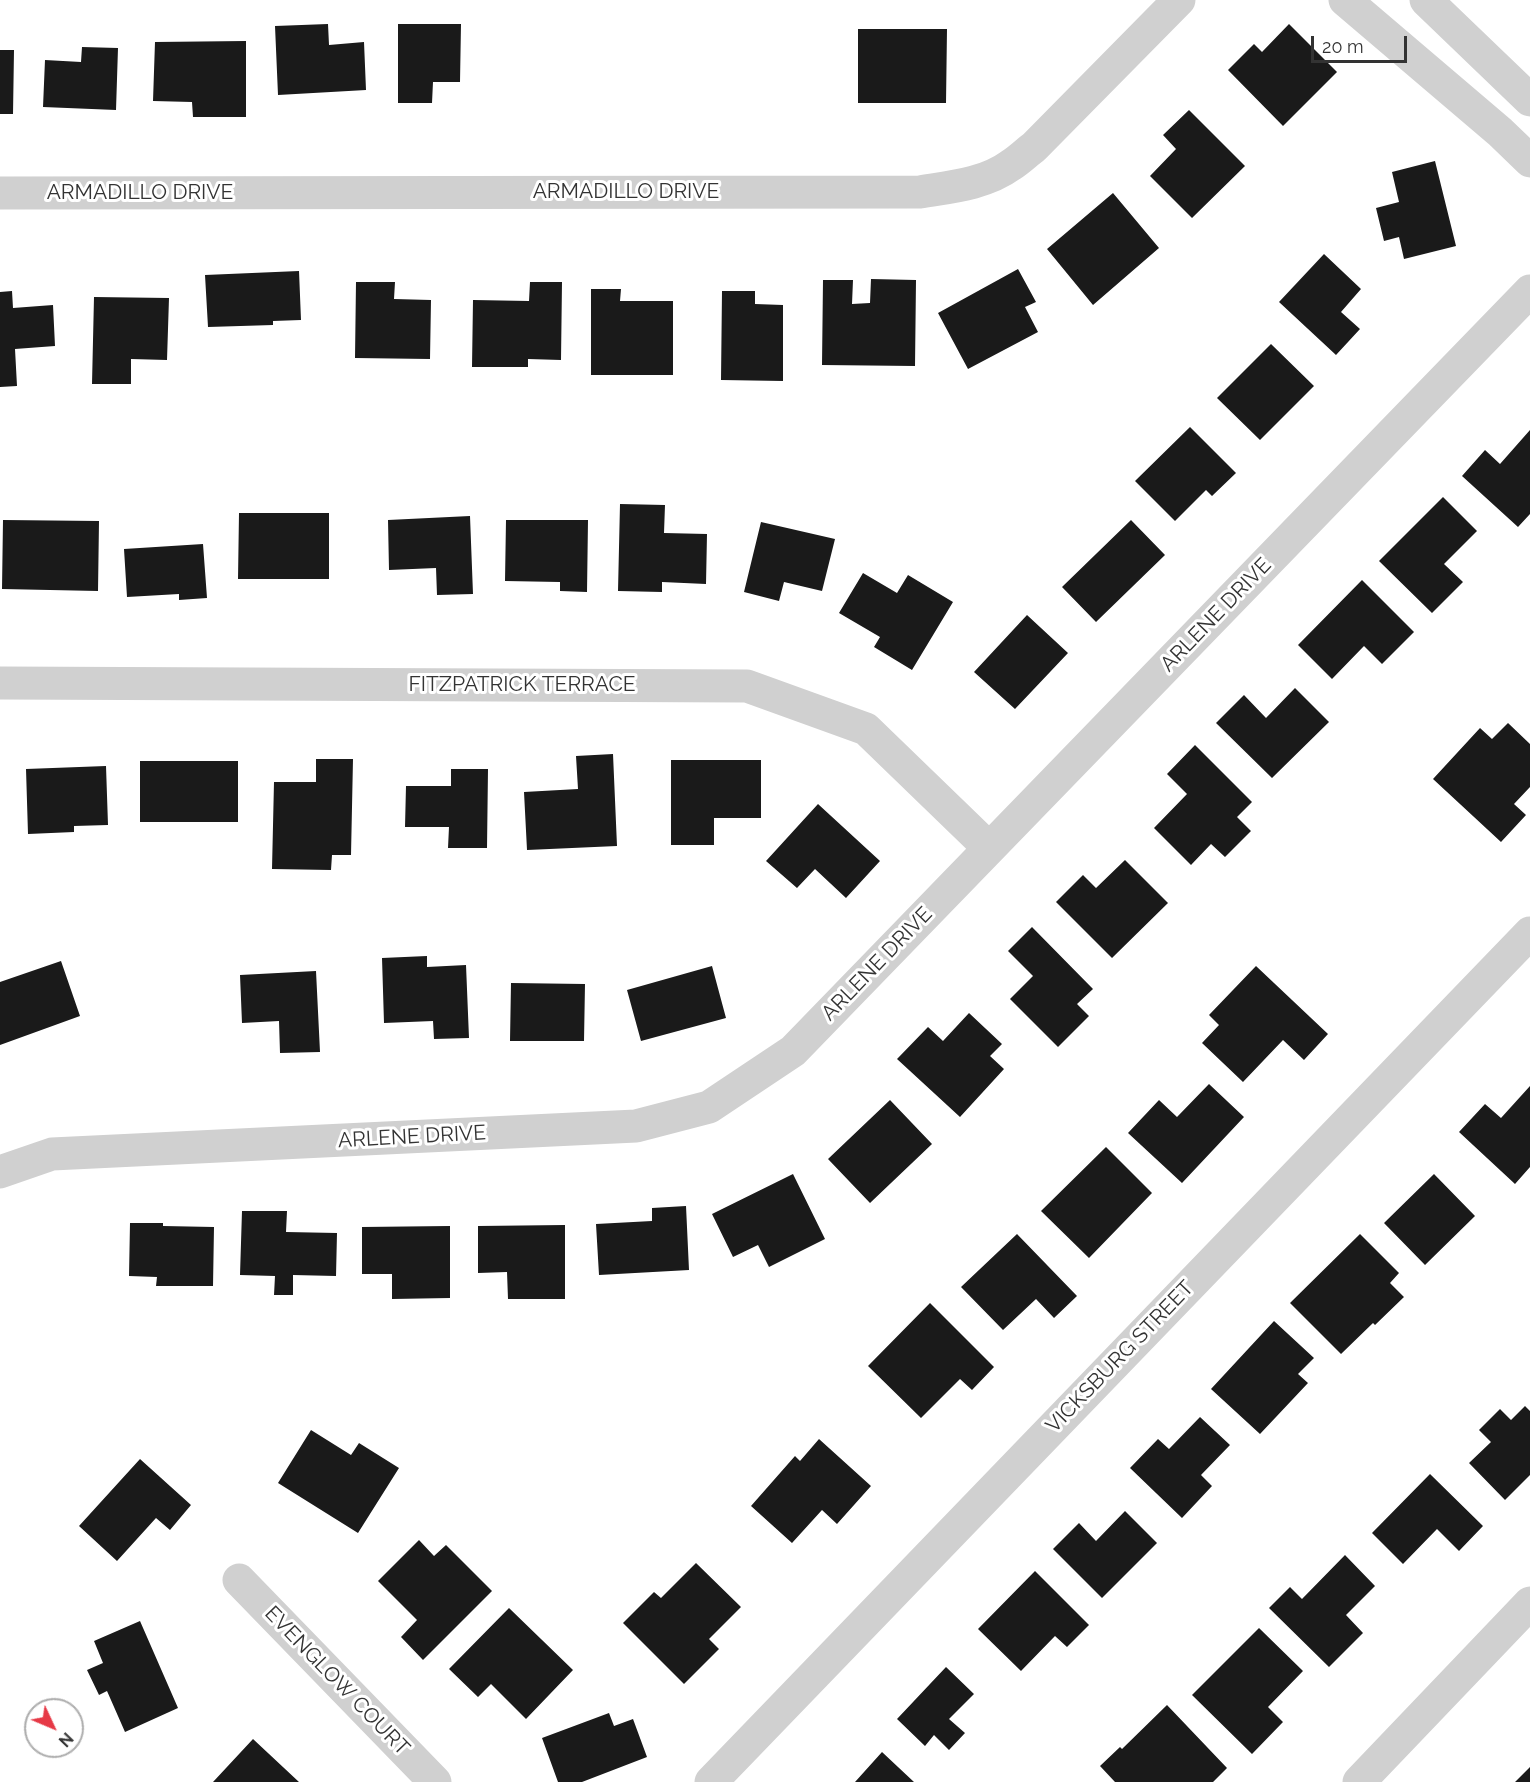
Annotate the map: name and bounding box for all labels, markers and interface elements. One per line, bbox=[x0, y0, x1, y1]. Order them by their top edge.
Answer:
scale bar bbox=[1314, 24, 1410, 62]
text: 20 m bbox=[1322, 36, 1364, 57]
street label: ARMADILLO DRIVE bbox=[533, 179, 719, 205]
street label: ARMADILLO DRIVE bbox=[47, 180, 233, 206]
street label: ARLENE DRIVE bbox=[1155, 553, 1277, 677]
street label: FITZPATRICK TERRACE bbox=[408, 672, 636, 698]
street label: ARLENE DRIVE bbox=[816, 902, 938, 1026]
street label: ARLENE DRIVE bbox=[337, 1121, 487, 1153]
street label: VICKSBURG STREET bbox=[1041, 1276, 1199, 1438]
street label: EVENGLOW COURT bbox=[259, 1601, 415, 1761]
north arrow bbox=[24, 1698, 84, 1758]
text: N bbox=[55, 1728, 77, 1750]

